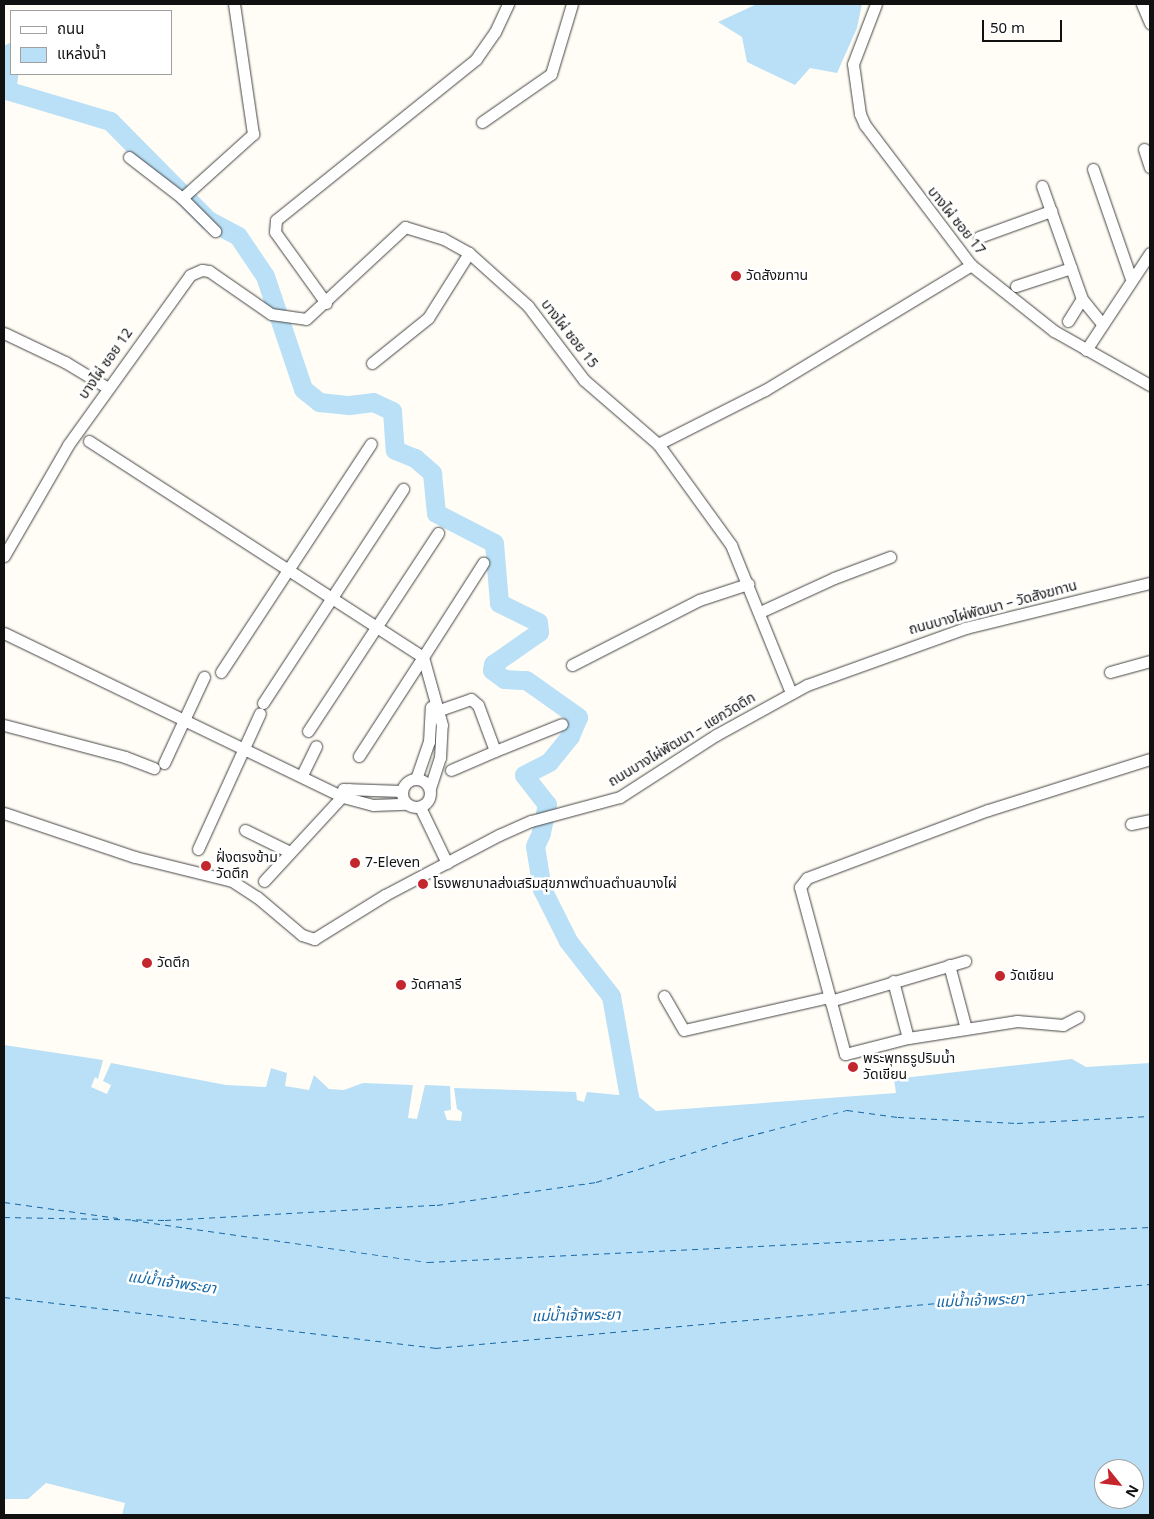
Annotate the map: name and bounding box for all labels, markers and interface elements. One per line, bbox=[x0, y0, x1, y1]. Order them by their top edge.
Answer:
legend bbox=[10, 10, 172, 75]
scale bar bbox=[984, 10, 1064, 42]
text: 50 m bbox=[990, 17, 1025, 40]
text: ถนน bbox=[57, 18, 84, 41]
text: แหล่งน้ำ bbox=[57, 43, 106, 66]
street label: บางไผ่ ซอย 17 bbox=[924, 184, 988, 258]
place label: วัดสังฆทาน bbox=[746, 268, 808, 284]
marker: วัดสังฆทาน bbox=[730, 270, 742, 282]
street label: บางไผ่ ซอย 15 bbox=[537, 296, 601, 372]
street label: บางไผ่ ซอย 12 bbox=[75, 325, 137, 403]
street label: ถนนบางไผ่พัฒนา – วัดสังฆทาน bbox=[907, 577, 1079, 639]
street label: ถนนบางไผ่พัฒนา – แยกวัดตึก bbox=[605, 689, 759, 791]
place label: ฝั่งตรงข้าม วัดตึก bbox=[216, 850, 278, 882]
place label: 7-Eleven bbox=[365, 855, 420, 871]
marker: 7-Eleven bbox=[349, 857, 361, 869]
marker: ฝั่งตรงข้าม วัดตึก bbox=[200, 860, 212, 872]
place label: โรงพยาบาลส่งเสริมสุขภาพตำบลตำบลบางไผ่ bbox=[433, 876, 677, 892]
marker: โรงพยาบาลส่งเสริมสุขภาพตำบลตำบลบางไผ่ bbox=[417, 878, 429, 890]
place label: วัดตึก bbox=[157, 955, 190, 971]
marker: วัดตึก bbox=[141, 957, 153, 969]
place label: วัดเขียน bbox=[1010, 968, 1054, 984]
marker: วัดเขียน bbox=[994, 970, 1006, 982]
place label: วัดศาลารี bbox=[411, 977, 461, 993]
marker: วัดศาลารี bbox=[395, 979, 407, 991]
place label: พระพุทธรูปริมน้ำ วัดเขียน bbox=[863, 1051, 955, 1084]
marker: พระพุทธรูปริมน้ำ วัดเขียน bbox=[847, 1061, 859, 1073]
water label: แม่น้ำเจ้าพระยา bbox=[127, 1268, 217, 1298]
water label: แม่น้ำเจ้าพระยา bbox=[935, 1290, 1025, 1312]
water label: แม่น้ำเจ้าพระยา bbox=[531, 1306, 621, 1326]
north arrow bbox=[1094, 1459, 1144, 1509]
text: N bbox=[1120, 1481, 1144, 1501]

